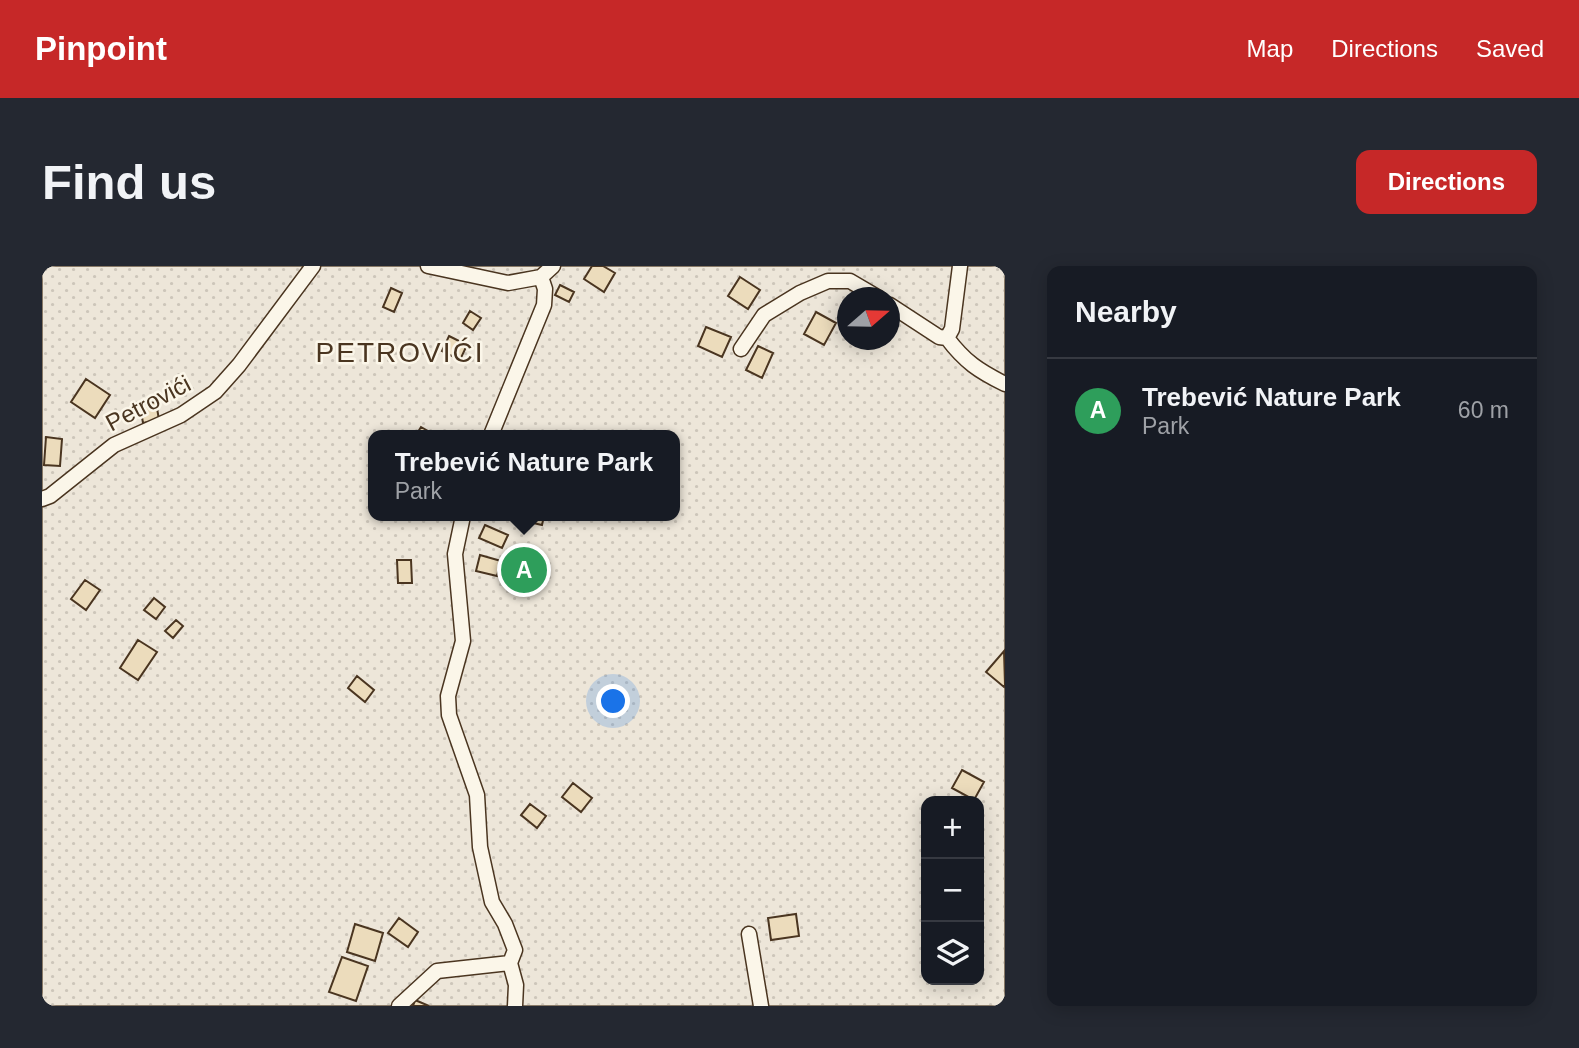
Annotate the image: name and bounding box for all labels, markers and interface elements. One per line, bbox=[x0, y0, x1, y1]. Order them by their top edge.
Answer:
text: Pinpoint bbox=[35, 30, 167, 67]
text: Map bbox=[1247, 35, 1293, 62]
text: Directions bbox=[1331, 35, 1438, 62]
text: Saved bbox=[1476, 35, 1544, 62]
button: Directions bbox=[1356, 150, 1537, 214]
text: Find us bbox=[42, 155, 216, 209]
north arrow bbox=[837, 287, 900, 350]
text: Nearby bbox=[1075, 295, 1177, 328]
district label: PETROVIĆI bbox=[316, 337, 484, 368]
street label: Petrovići bbox=[101, 369, 195, 437]
text: Trebević Nature Park bbox=[1142, 382, 1401, 412]
text: A bbox=[1090, 397, 1106, 423]
text: 60 m bbox=[1458, 397, 1509, 423]
text: Park bbox=[1142, 413, 1189, 439]
popup bbox=[368, 430, 680, 521]
text: Trebević Nature Park bbox=[395, 447, 653, 477]
text: Park bbox=[395, 478, 442, 504]
pin: A bbox=[501, 544, 547, 596]
your location bbox=[596, 684, 630, 718]
map controls bbox=[921, 796, 984, 985]
button: + bbox=[921, 796, 984, 859]
button: − bbox=[921, 859, 984, 922]
button: layers bbox=[921, 922, 984, 985]

